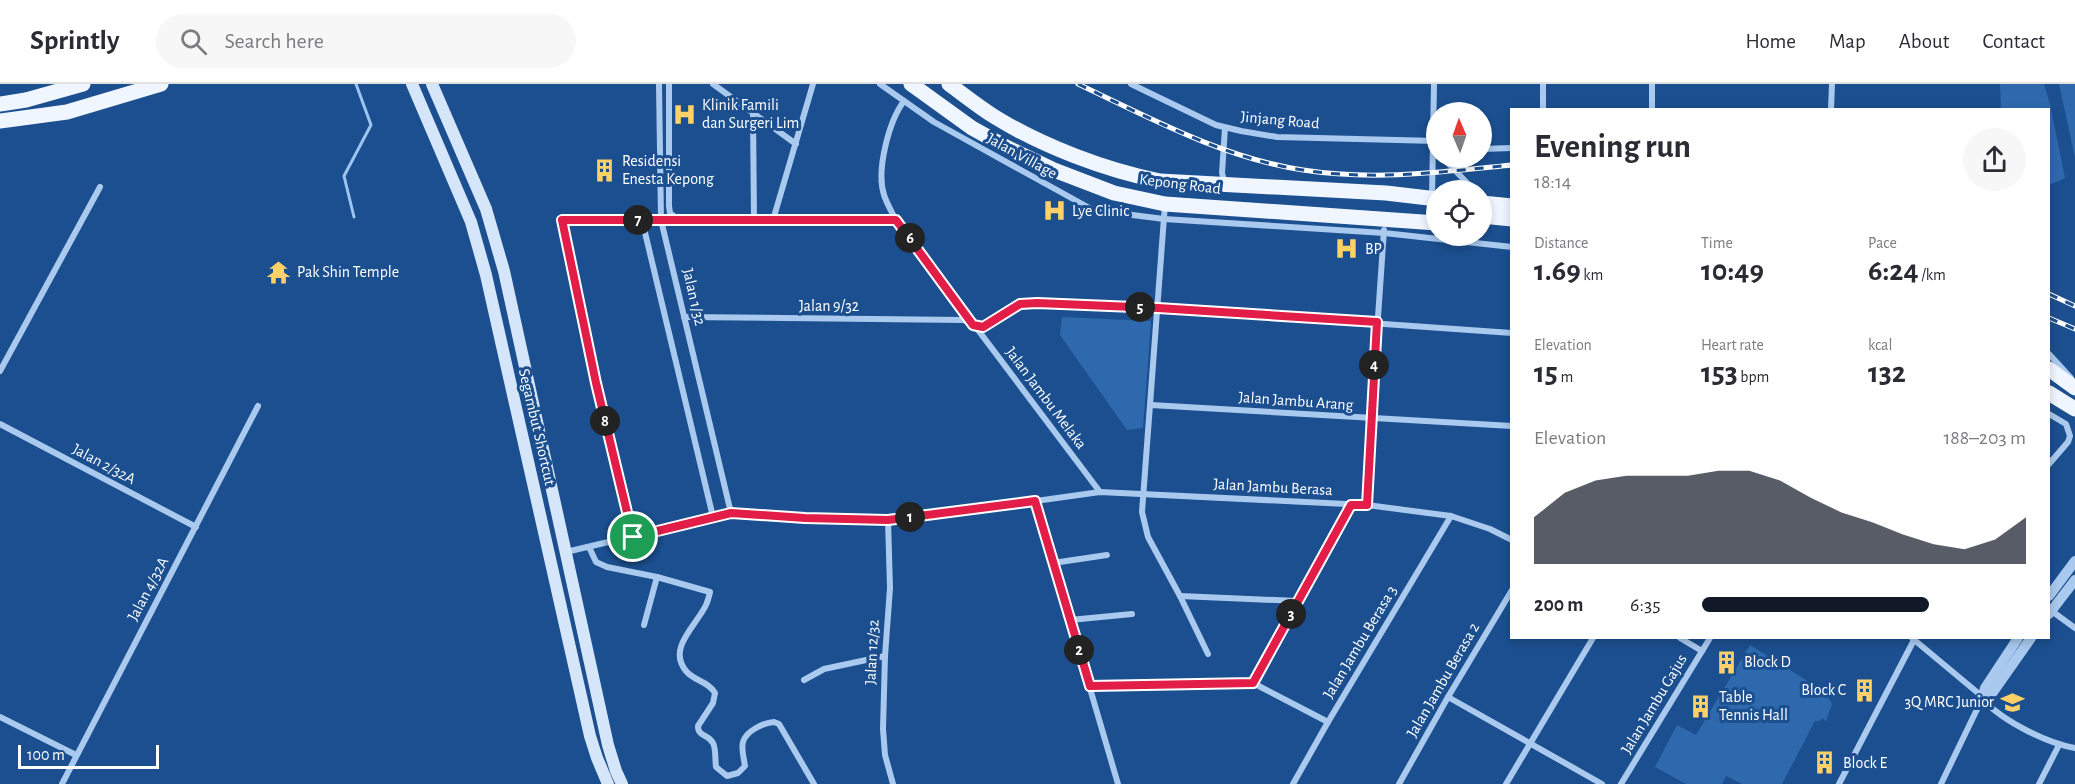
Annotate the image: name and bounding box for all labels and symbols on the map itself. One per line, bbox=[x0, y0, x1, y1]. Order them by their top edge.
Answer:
place label: Klinik Famili dan Surgeri Lim bbox=[702, 97, 799, 131]
hospital icon: Klinik Famili dan Surgeri Lim bbox=[671, 101, 697, 127]
north arrow bbox=[1426, 102, 1492, 168]
street label: Jinjang Road bbox=[1240, 109, 1320, 132]
street label: Jalan Village bbox=[984, 130, 1060, 182]
place label: Residensi Enesta Kepong bbox=[622, 153, 714, 187]
building icon: Residensi Enesta Kepong bbox=[591, 157, 617, 183]
street label: Kepong Road bbox=[1138, 171, 1222, 197]
hospital icon: Lye Clinic bbox=[1041, 198, 1067, 224]
place label: Lye Clinic bbox=[1072, 203, 1129, 220]
pin: 7 bbox=[623, 205, 653, 235]
pin: 6 bbox=[895, 223, 925, 253]
hospital icon: BP bbox=[1334, 236, 1360, 262]
place label: BP bbox=[1365, 241, 1382, 257]
temple icon: Pak Shin Temple bbox=[266, 259, 292, 285]
place label: Pak Shin Temple bbox=[297, 264, 399, 280]
street label: Jalan 1/32 bbox=[680, 267, 708, 327]
pin: 5 bbox=[1125, 292, 1155, 322]
street label: Jalan 9/32 bbox=[799, 298, 859, 314]
street label: Jalan Jambu Melaka bbox=[1003, 344, 1089, 452]
pin: 4 bbox=[1359, 350, 1389, 380]
street label: Segambut Shortcut bbox=[516, 367, 558, 487]
street label: Jalan Jambu Arang bbox=[1238, 389, 1354, 413]
pin: 8 bbox=[590, 406, 620, 436]
street label: Jalan 2/32A bbox=[70, 441, 138, 487]
street label: Jalan Jambu Berasa bbox=[1213, 476, 1333, 498]
pin: 1 bbox=[895, 502, 925, 532]
pin bbox=[607, 511, 658, 562]
street label: Jalan 4/32A bbox=[125, 555, 171, 623]
street label: Jalan Jambu Berasa 3 bbox=[1320, 583, 1400, 701]
pin: 3 bbox=[1276, 599, 1306, 629]
street label: Jalan 12/32 bbox=[862, 619, 882, 685]
street label: Jalan Jambu Berasa 2 bbox=[1404, 620, 1482, 740]
pin: 2 bbox=[1064, 635, 1094, 665]
building icon: Block D bbox=[1713, 649, 1739, 675]
street label: Jalan Jambu Gajus bbox=[1618, 651, 1691, 757]
place label: Block D bbox=[1744, 654, 1791, 670]
building icon: Block C bbox=[1851, 677, 1877, 703]
place label: Block C bbox=[1801, 682, 1846, 698]
place label: Table Tennis Hall bbox=[1719, 689, 1788, 723]
school or university icon: 3Q MRC Junior bbox=[1999, 689, 2025, 715]
building icon: Table Tennis Hall bbox=[1688, 693, 1714, 719]
place label: 3Q MRC Junior bbox=[1904, 694, 1995, 711]
scale bar bbox=[18, 742, 159, 770]
building icon: Block E bbox=[1812, 750, 1838, 776]
place label: Block E bbox=[1843, 755, 1887, 771]

